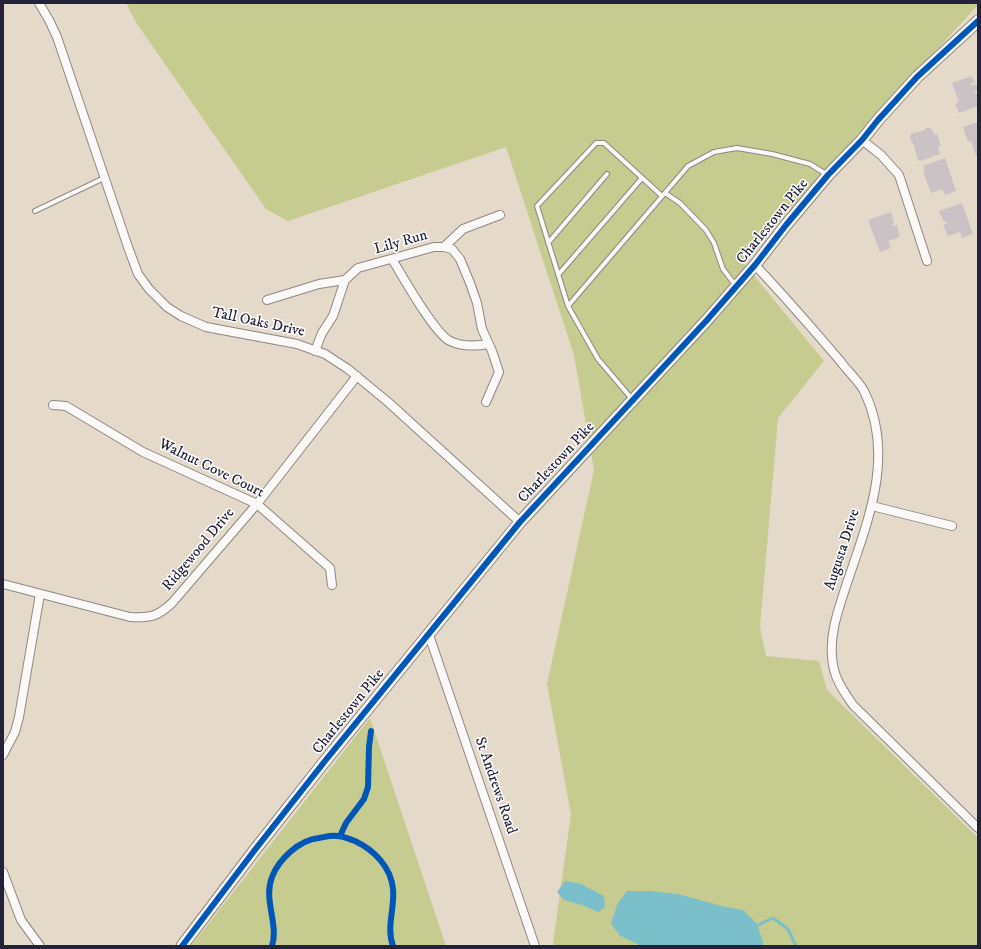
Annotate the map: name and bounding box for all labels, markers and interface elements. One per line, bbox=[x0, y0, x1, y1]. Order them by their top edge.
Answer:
street label: Charlestown Pike bbox=[733, 176, 813, 268]
street label: Lily Run bbox=[372, 227, 430, 259]
street label: Tall Oaks Drive bbox=[210, 304, 306, 342]
street label: Charlestown Pike bbox=[515, 419, 599, 507]
street label: Walnut Cove Court bbox=[155, 436, 267, 502]
street label: Ridgewood Drive bbox=[159, 505, 239, 595]
street label: Augusta Drive bbox=[821, 507, 865, 593]
street label: Charlestown Pike bbox=[309, 666, 389, 758]
street label: St Andrews Road bbox=[470, 735, 520, 837]

